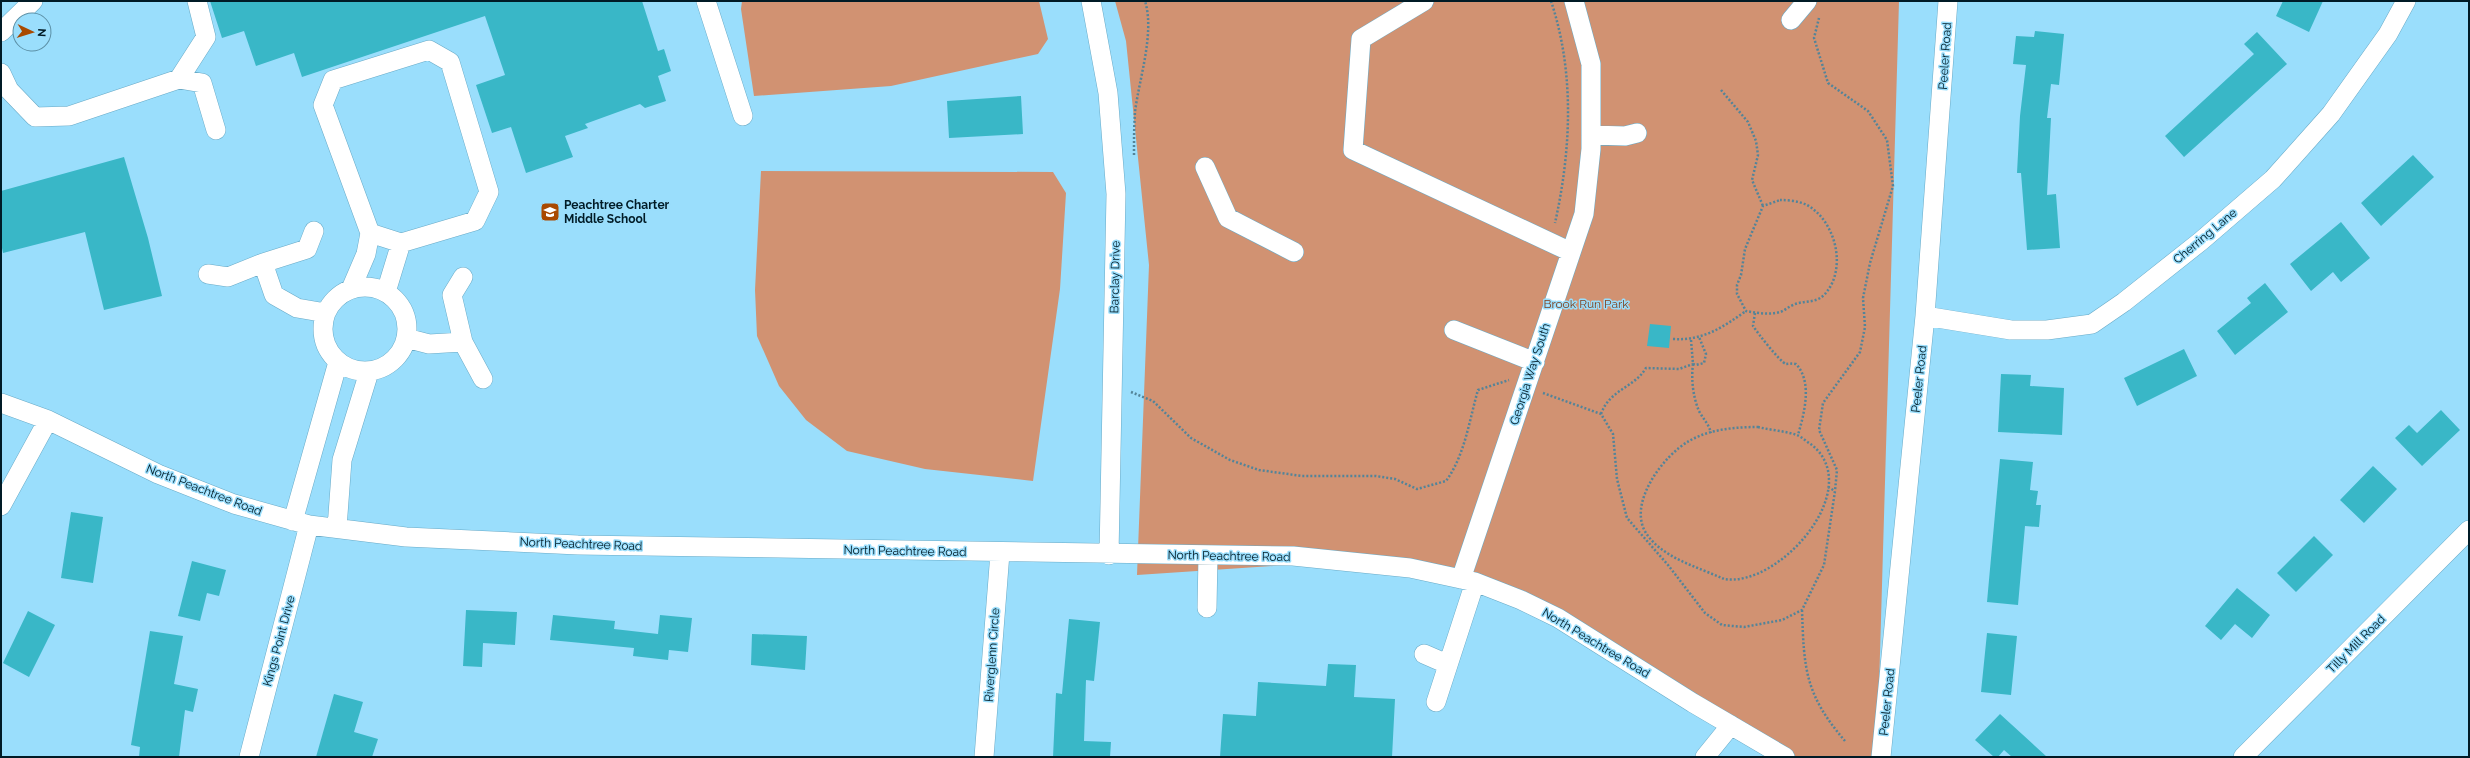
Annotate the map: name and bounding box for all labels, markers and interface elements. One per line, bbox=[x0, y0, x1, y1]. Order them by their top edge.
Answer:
north arrow bbox=[12, 12, 52, 52]
street label: Peeler Road bbox=[1936, 22, 1954, 90]
text: N bbox=[35, 28, 48, 37]
place label: Peachtree Charter Middle School bbox=[564, 198, 670, 226]
school or university icon: Peachtree Charter Middle School bbox=[539, 201, 561, 223]
street label: Cherring Lane bbox=[2170, 205, 2240, 267]
street label: Barclay Drive bbox=[1107, 241, 1123, 313]
park label: Brook Run Park bbox=[1543, 297, 1629, 311]
street label: Georgia Way South bbox=[1507, 321, 1553, 427]
street label: Peeler Road bbox=[1909, 345, 1929, 413]
street label: North Peachtree Road bbox=[144, 461, 264, 519]
street label: North Peachtree Road bbox=[519, 535, 643, 553]
street label: North Peachtree Road bbox=[843, 543, 967, 559]
street label: North Peachtree Road bbox=[1167, 548, 1291, 564]
street label: Kings Point Drive bbox=[260, 594, 298, 688]
street label: North Peachtree Road bbox=[1540, 605, 1652, 681]
street label: Riverglenn Circle bbox=[982, 608, 1002, 702]
street label: Tilly Mill Road bbox=[2324, 612, 2388, 676]
street label: Peeler Road bbox=[1877, 668, 1897, 736]

